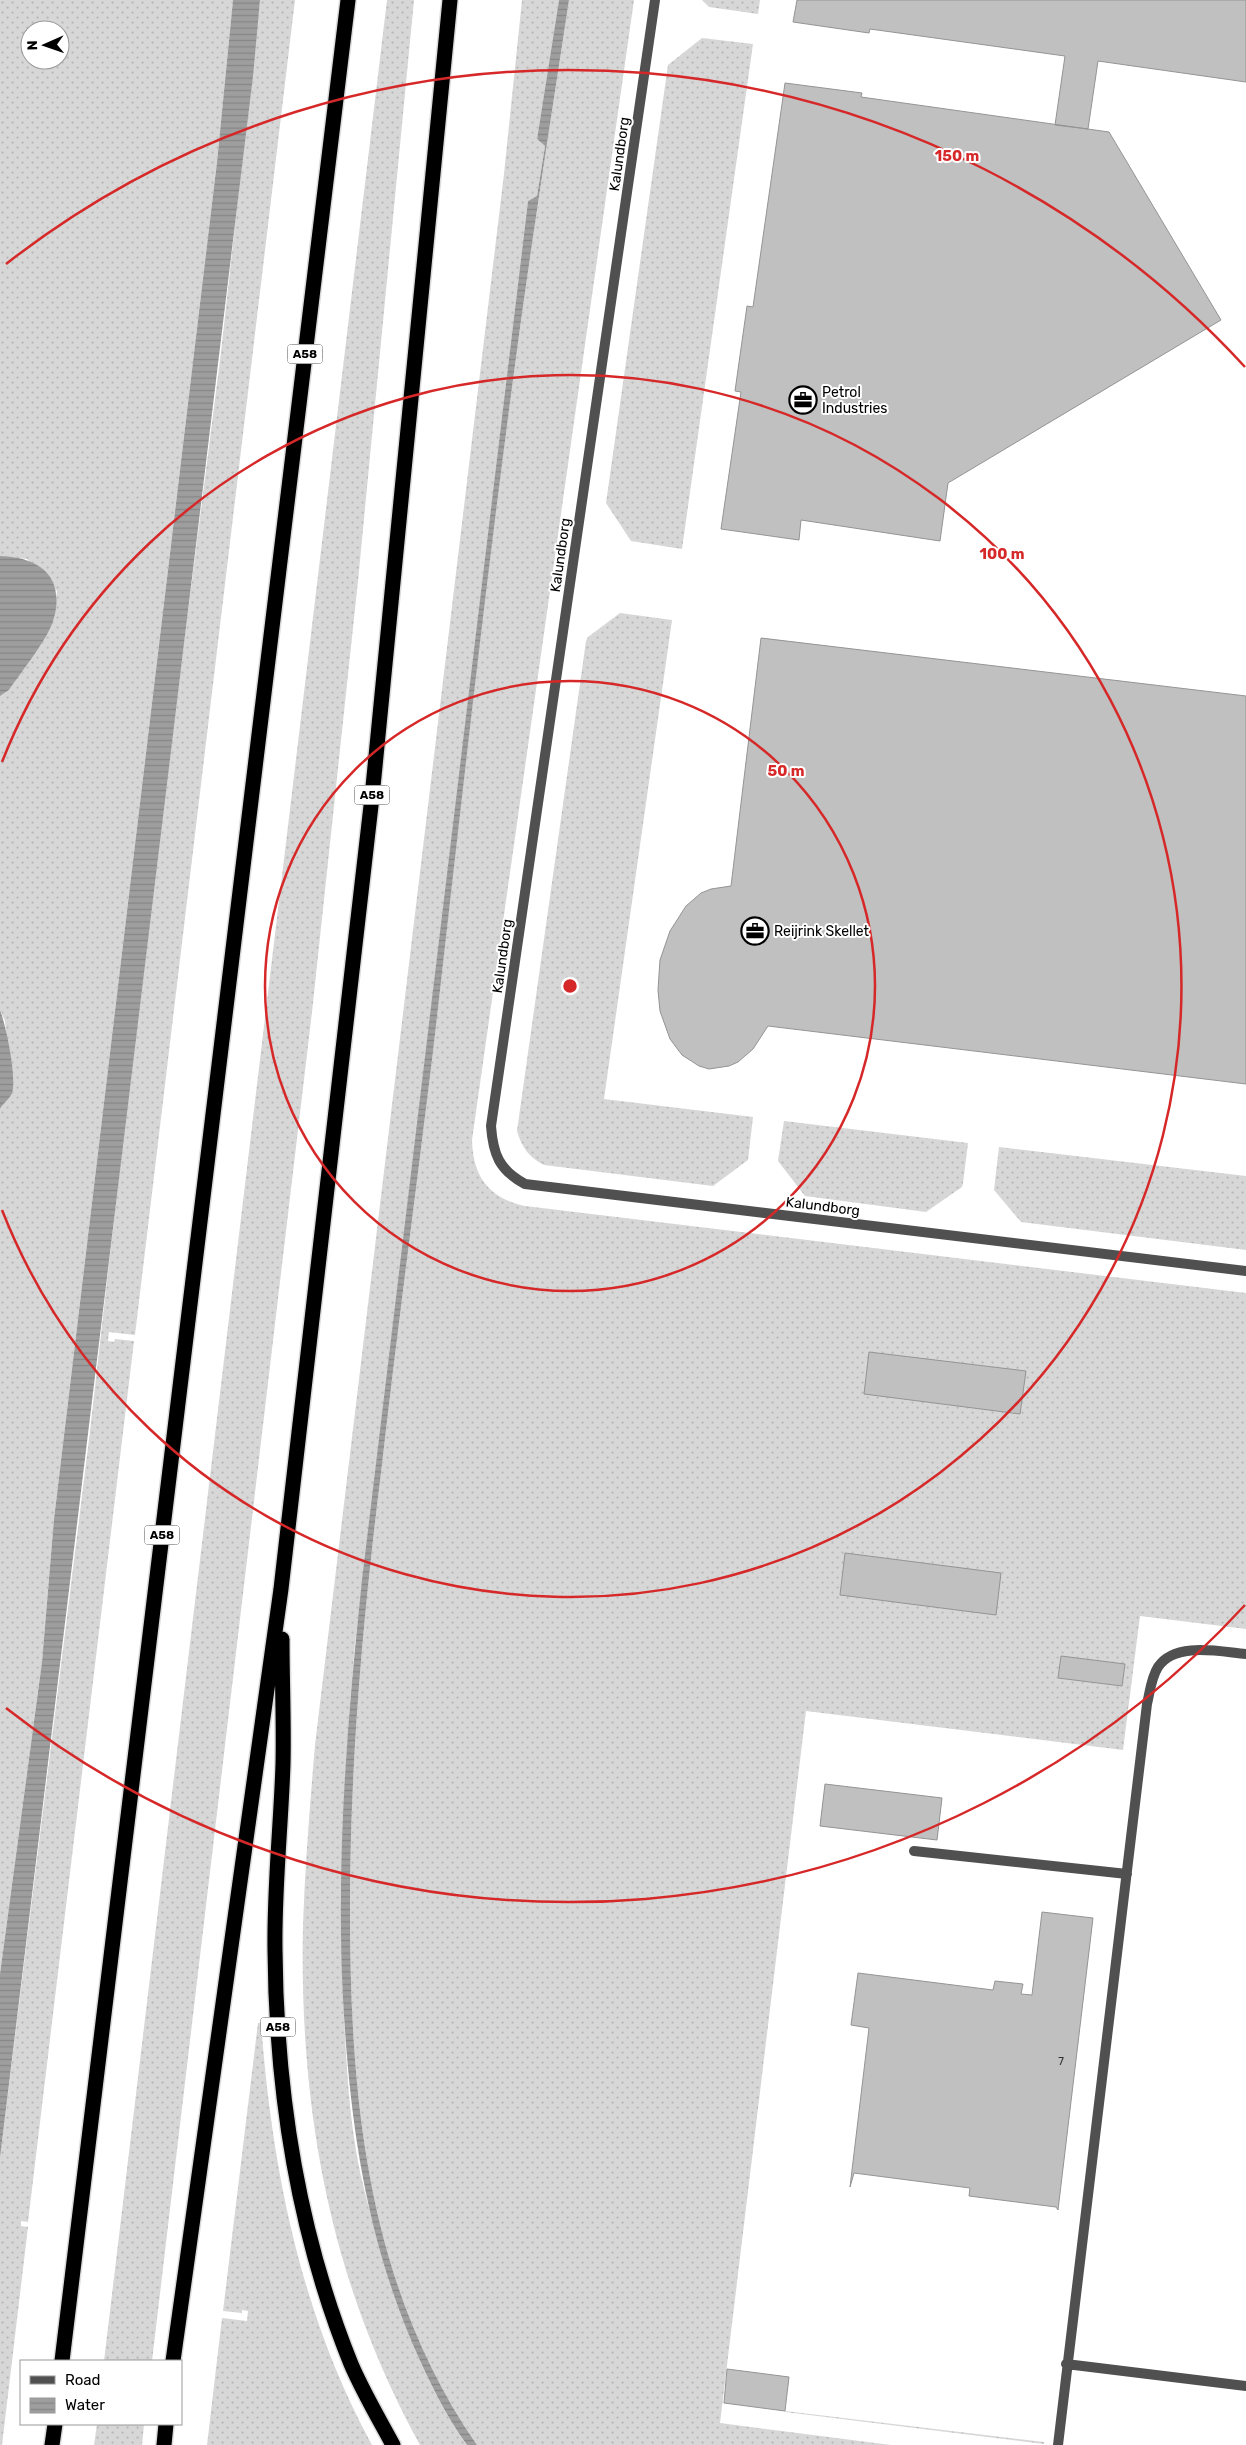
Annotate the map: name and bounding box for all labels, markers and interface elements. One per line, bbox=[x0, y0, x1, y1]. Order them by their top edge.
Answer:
north arrow bbox=[20, 20, 70, 70]
text: N bbox=[24, 40, 41, 51]
street label: Kalundborg bbox=[606, 116, 633, 192]
text: 150 m bbox=[935, 147, 979, 165]
road number: A58 bbox=[288, 344, 322, 364]
place label: Petrol Industries bbox=[822, 384, 887, 417]
office icon: Petrol Industries bbox=[788, 385, 818, 415]
street label: Kalundborg bbox=[547, 517, 574, 593]
text: 100 m bbox=[980, 545, 1024, 563]
text: 50 m bbox=[768, 762, 804, 780]
road number: A58 bbox=[354, 786, 390, 804]
office icon: Reijrink Skellet bbox=[740, 916, 770, 946]
street label: Kalundborg bbox=[489, 918, 516, 994]
place label: Reijrink Skellet bbox=[774, 923, 870, 940]
centre of rings bbox=[561, 977, 579, 995]
street label: Kalundborg bbox=[785, 1194, 861, 1219]
road number: A58 bbox=[144, 1526, 180, 1544]
road number: A58 bbox=[260, 2018, 296, 2036]
house number: 7 bbox=[1058, 2055, 1064, 2068]
legend bbox=[20, 2360, 182, 2425]
text: Road bbox=[65, 2371, 101, 2389]
text: Water bbox=[65, 2396, 105, 2414]

